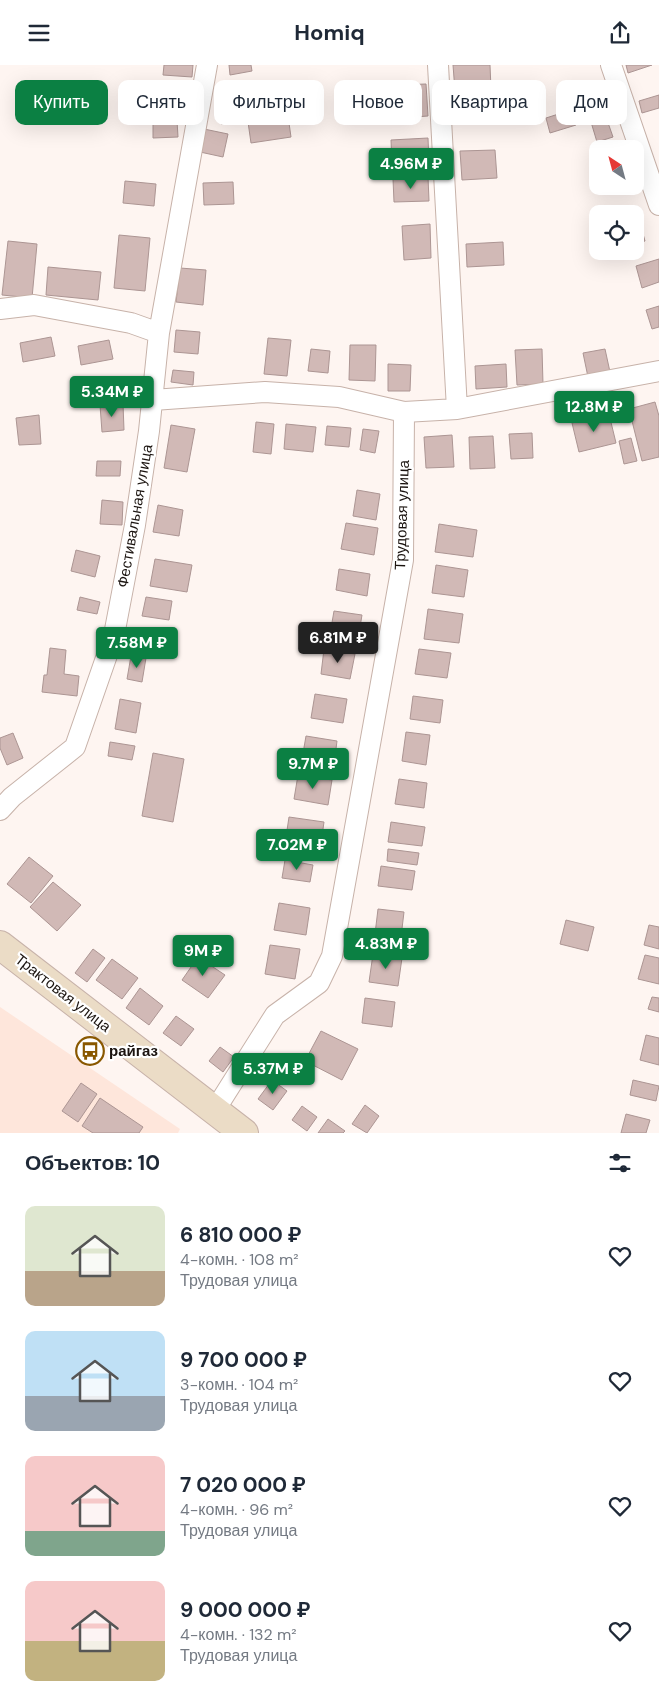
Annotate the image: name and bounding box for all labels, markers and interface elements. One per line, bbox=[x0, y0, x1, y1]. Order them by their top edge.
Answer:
text: Homiq bbox=[294, 18, 365, 47]
icon: menu bbox=[25, 19, 53, 47]
icon: share bbox=[606, 19, 634, 47]
chip: Купить bbox=[15, 80, 108, 125]
chip: Снять bbox=[118, 80, 204, 125]
chip: Фильтры bbox=[214, 80, 324, 125]
chip: Новое bbox=[334, 80, 422, 125]
chip: Квартира bbox=[432, 80, 546, 125]
chip: Дом bbox=[556, 80, 627, 125]
north arrow bbox=[589, 140, 644, 195]
map controls bbox=[589, 140, 644, 260]
pin: 4.96M ₽ bbox=[365, 147, 457, 190]
text: 4.96M ₽ bbox=[380, 153, 442, 174]
button: locate bbox=[589, 205, 644, 260]
pin: 5.34M ₽ bbox=[66, 375, 158, 418]
text: 5.34M ₽ bbox=[81, 381, 143, 402]
pin: 12.8M ₽ bbox=[548, 391, 640, 433]
text: 12.8M ₽ bbox=[565, 396, 623, 417]
street label: Фестивальная улица bbox=[113, 442, 158, 589]
street label: Трудовая улица bbox=[390, 459, 414, 570]
pin: 6.81M ₽ bbox=[292, 621, 384, 664]
pin: 7.58M ₽ bbox=[91, 627, 183, 669]
text: 6.81M ₽ bbox=[309, 627, 367, 648]
text: 7.58M ₽ bbox=[107, 632, 167, 653]
pin: 9.7M ₽ bbox=[272, 747, 354, 790]
text: 9.7M ₽ bbox=[288, 753, 338, 774]
pin: 7.02M ₽ bbox=[251, 829, 343, 871]
text: 7.02M ₽ bbox=[267, 834, 327, 855]
pin: 4.83M ₽ bbox=[340, 927, 432, 970]
text: 4.83M ₽ bbox=[355, 933, 417, 954]
pin: 9M ₽ bbox=[173, 935, 233, 977]
text: 9M ₽ bbox=[184, 940, 222, 961]
street label: Трактовая улица bbox=[11, 949, 115, 1037]
bus stop icon: райгаз bbox=[75, 1036, 105, 1066]
place label: райгаз bbox=[109, 1041, 158, 1061]
pin: 5.37M ₽ bbox=[227, 1053, 319, 1095]
text: 5.37M ₽ bbox=[243, 1058, 303, 1079]
text: Объектов: 10 bbox=[25, 1149, 160, 1177]
icon: filters bbox=[606, 1149, 634, 1177]
text: 6 810 000 ₽ bbox=[180, 1221, 302, 1249]
icon: home bbox=[65, 1226, 125, 1286]
icon: heart bbox=[606, 1242, 634, 1270]
text: 4-комн. · 108 m² bbox=[180, 1249, 299, 1270]
text: Трудовая улица bbox=[180, 1270, 297, 1291]
text: 9 700 000 ₽ bbox=[180, 1346, 307, 1374]
icon: home bbox=[65, 1351, 125, 1411]
icon: heart bbox=[606, 1367, 634, 1395]
text: 3-комн. · 104 m² bbox=[180, 1374, 298, 1395]
text: Трудовая улица bbox=[180, 1395, 297, 1416]
text: 7 020 000 ₽ bbox=[180, 1471, 306, 1499]
icon: home bbox=[65, 1476, 125, 1536]
icon: heart bbox=[606, 1492, 634, 1520]
text: 4-комн. · 96 m² bbox=[180, 1499, 293, 1520]
text: Трудовая улица bbox=[180, 1520, 297, 1541]
text: 9 000 000 ₽ bbox=[180, 1596, 311, 1624]
icon: home bbox=[65, 1601, 125, 1661]
icon: heart bbox=[606, 1617, 634, 1645]
text: 4-комн. · 132 m² bbox=[180, 1624, 297, 1645]
text: Трудовая улица bbox=[180, 1645, 297, 1666]

